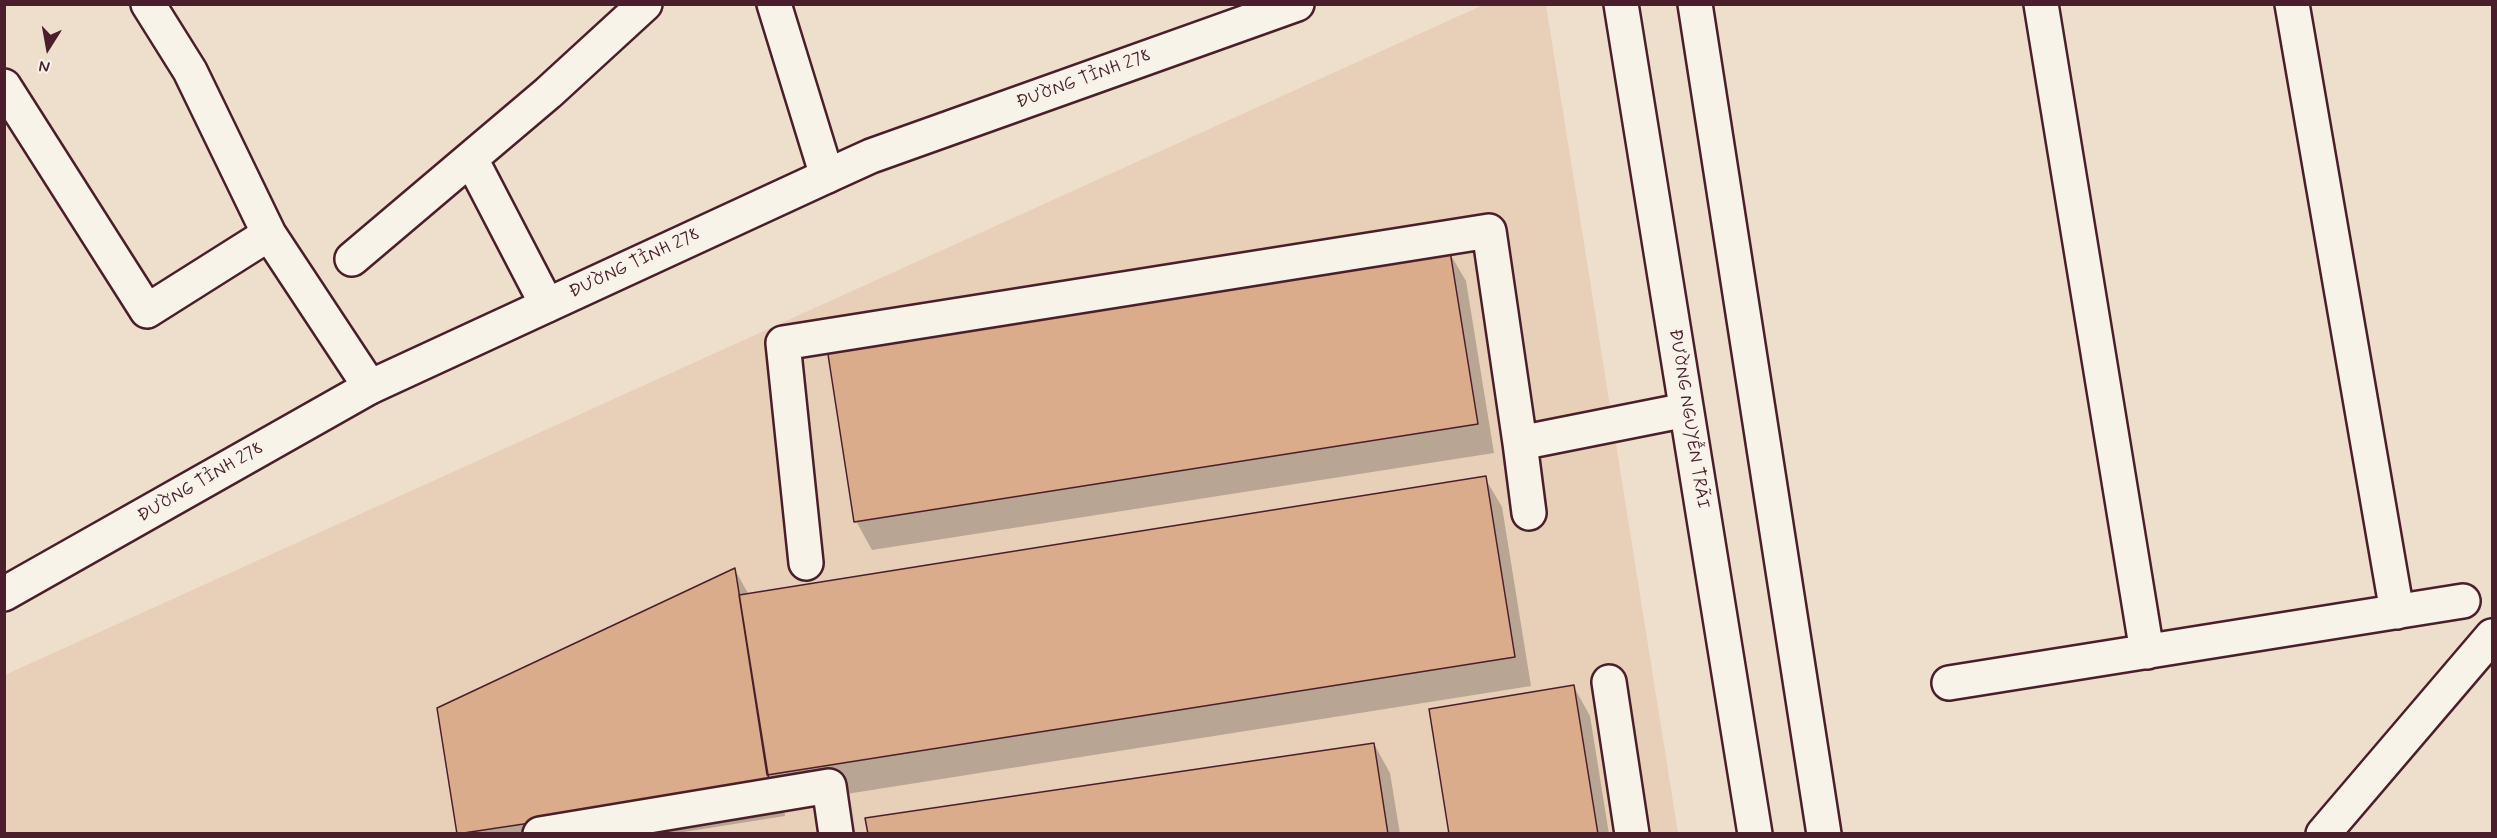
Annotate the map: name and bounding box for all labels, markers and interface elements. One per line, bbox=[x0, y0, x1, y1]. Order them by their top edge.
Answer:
north arrow bbox=[18, 18, 78, 78]
street label: ĐƯỜNG TỈNH 278 bbox=[1014, 46, 1154, 114]
text: N bbox=[37, 55, 52, 77]
street label: ĐƯỜNG TỈNH 278 bbox=[566, 224, 704, 304]
street label: ĐƯỜNG NGUYỄN TRÃI bbox=[1663, 328, 1713, 510]
street label: ĐƯỜNG TỈNH 278 bbox=[134, 438, 268, 528]

